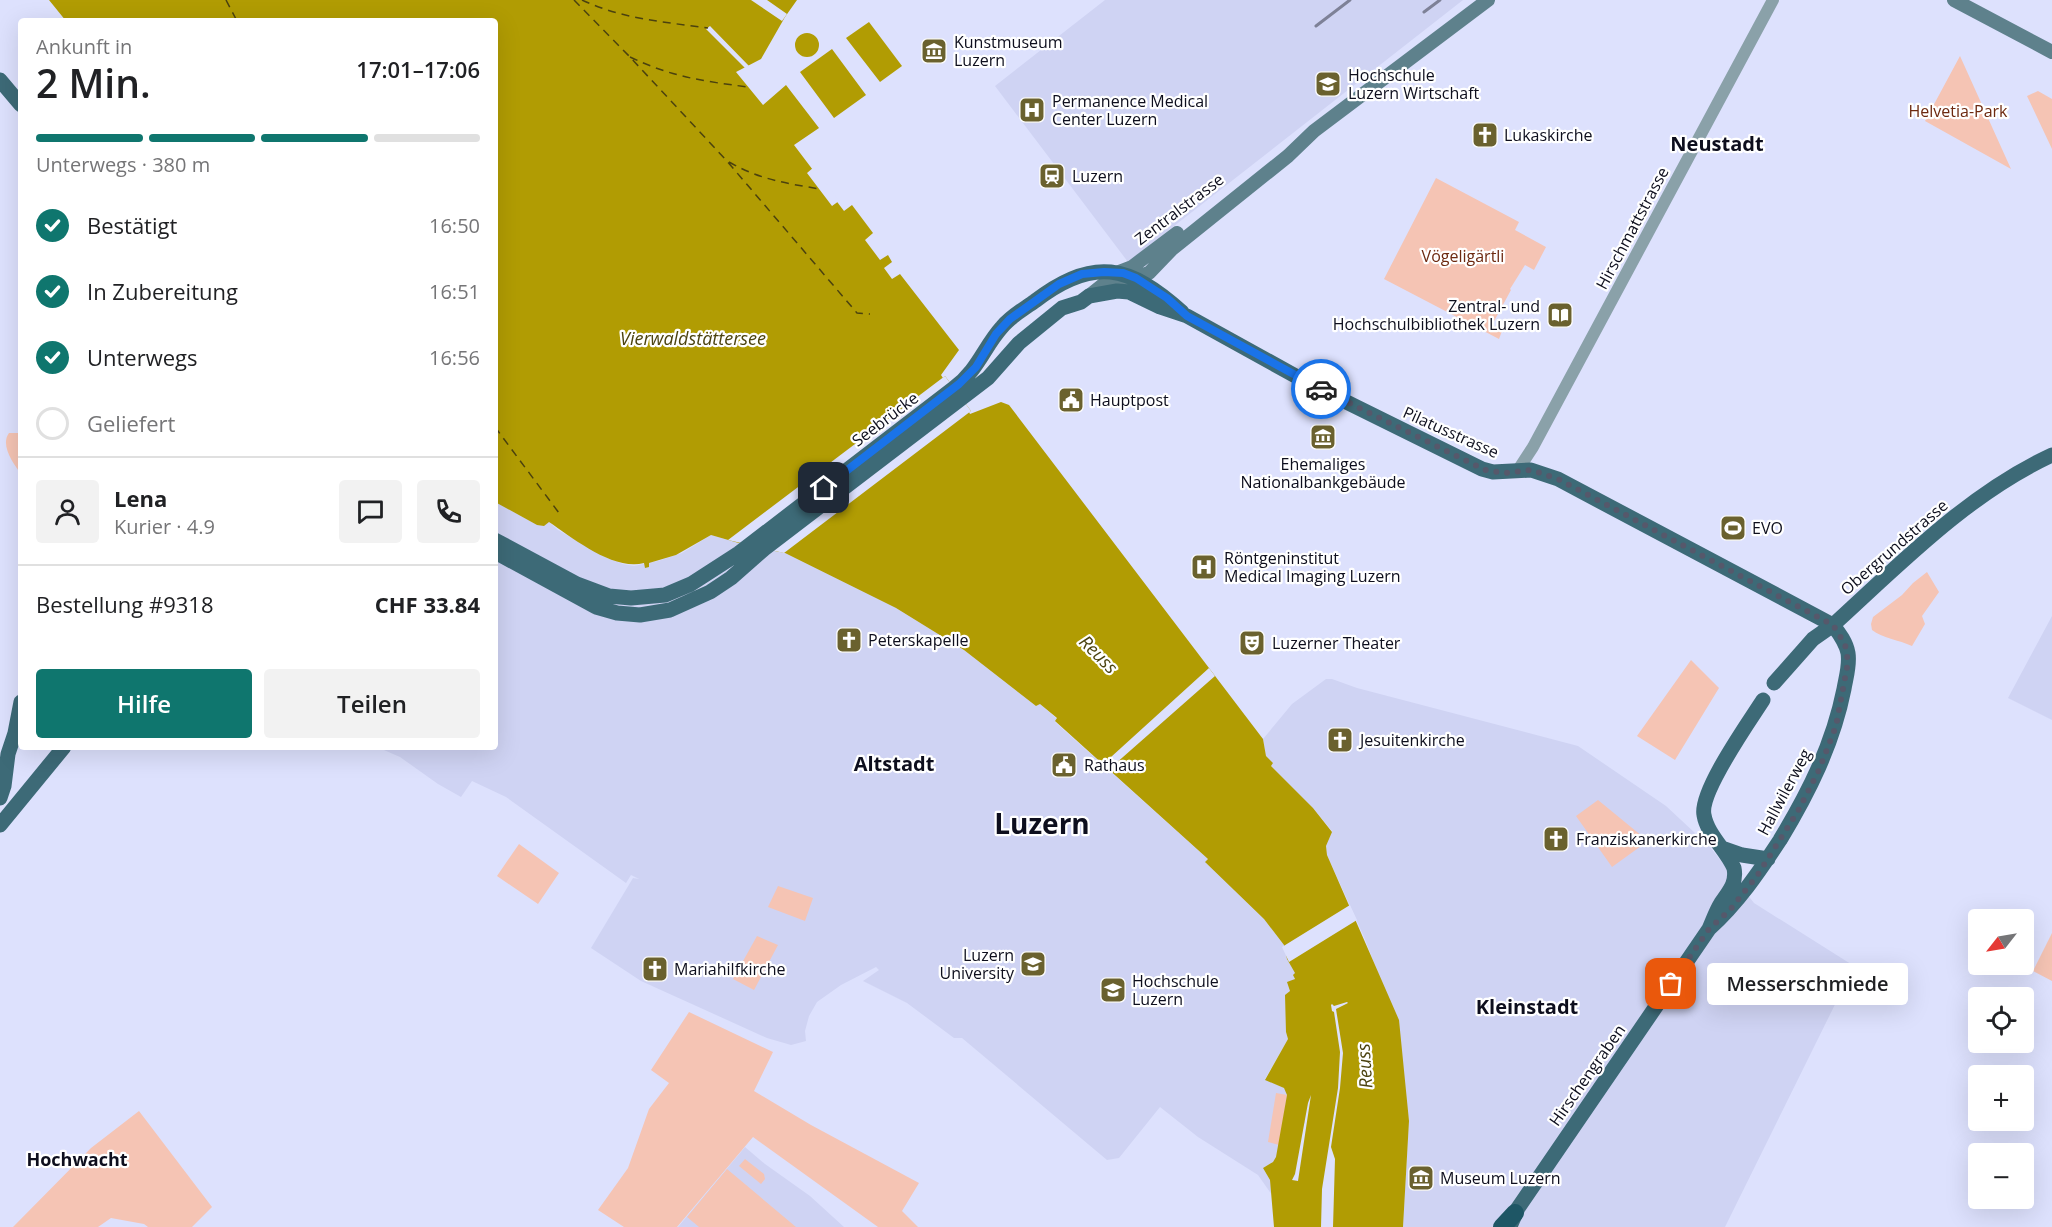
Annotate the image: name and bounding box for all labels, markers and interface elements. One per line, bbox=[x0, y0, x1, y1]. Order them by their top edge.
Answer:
place label: Kunstmuseum Luzern bbox=[954, 31, 1063, 71]
text: Ankunft in bbox=[36, 33, 132, 60]
museum icon: Kunstmuseum Luzern bbox=[919, 36, 949, 66]
text: 17:01–17:06 bbox=[356, 54, 480, 84]
text: 2 Min. bbox=[36, 56, 151, 109]
place label: Hochschule Luzern Wirtschaft bbox=[1348, 64, 1480, 104]
school or university icon: Hochschule Luzern Wirtschaft bbox=[1313, 69, 1343, 99]
place label: Permanence Medical Center Luzern bbox=[1052, 90, 1208, 130]
hospital icon: Permanence Medical Center Luzern bbox=[1017, 95, 1047, 125]
park label: Helvetia-Park bbox=[1908, 100, 2008, 122]
church icon: Lukaskirche bbox=[1470, 120, 1500, 150]
place label: Lukaskirche bbox=[1504, 124, 1593, 146]
district label: Neustadt bbox=[1670, 130, 1764, 157]
text: Unterwegs · 380 m bbox=[36, 151, 210, 178]
station icon: Luzern bbox=[1037, 161, 1067, 191]
street label: Hirschmattstrasse bbox=[1590, 163, 1674, 293]
place label: Luzern bbox=[1072, 165, 1123, 187]
street label: Zentralstrasse bbox=[1130, 168, 1228, 250]
icon: check bbox=[36, 209, 69, 242]
text: Bestätigt bbox=[87, 210, 177, 240]
text: 16:50 bbox=[429, 212, 480, 239]
park label: Vögeligärtli bbox=[1422, 245, 1504, 267]
icon: check bbox=[36, 275, 69, 308]
text: In Zubereitung bbox=[87, 276, 238, 306]
text: 16:51 bbox=[429, 278, 480, 305]
place label: Zentral- und Hochschulbibliothek Luzern bbox=[1333, 295, 1540, 335]
library icon: Zentral- und Hochschulbibliothek Luzern bbox=[1545, 300, 1575, 330]
water label: Vierwaldstättersee bbox=[620, 326, 766, 350]
icon: check bbox=[36, 341, 69, 374]
text: Unterwegs bbox=[87, 342, 198, 372]
text: 16:56 bbox=[429, 344, 480, 371]
courier bbox=[1291, 359, 1351, 419]
icon: car bbox=[1305, 373, 1338, 406]
public building icon: Hauptpost bbox=[1056, 385, 1086, 415]
street label: Seebrücke bbox=[847, 387, 923, 451]
place label: Hauptpost bbox=[1090, 389, 1169, 411]
street label: Pilatusstrasse bbox=[1400, 401, 1502, 463]
text: Geliefert bbox=[87, 408, 175, 438]
museum icon: Ehemaliges Nationalbankgebäude bbox=[1308, 422, 1338, 452]
place label: Ehemaliges Nationalbankgebäude bbox=[1241, 453, 1405, 493]
pin bbox=[798, 462, 849, 513]
icon: home bbox=[807, 471, 840, 504]
button: person bbox=[36, 480, 99, 543]
button: chat bbox=[339, 480, 402, 543]
button: phone bbox=[417, 480, 480, 543]
text: Lena bbox=[114, 483, 167, 513]
street label: Obergrundstrasse bbox=[1836, 494, 1952, 600]
text: Kurier · 4.9 bbox=[114, 513, 215, 540]
sports icon: EVO bbox=[1718, 513, 1748, 543]
place label: EVO bbox=[1752, 517, 1783, 539]
place label: Röntgeninstitut Medical Imaging Luzern bbox=[1224, 547, 1401, 587]
hospital icon: Röntgeninstitut Medical Imaging Luzern bbox=[1189, 552, 1219, 582]
text: Bestellung #9318 bbox=[36, 589, 214, 619]
text: CHF 33.84 bbox=[375, 589, 480, 619]
church icon: Peterskapelle bbox=[834, 625, 864, 655]
theatre icon: Luzerner Theater bbox=[1237, 628, 1267, 658]
place label: Peterskapelle bbox=[868, 629, 969, 651]
water label: Reuss bbox=[1075, 630, 1124, 679]
place label: Luzerner Theater bbox=[1272, 632, 1401, 654]
button: Hilfe bbox=[36, 669, 252, 738]
button: Teilen bbox=[264, 669, 480, 738]
church icon: Jesuitenkirche bbox=[1325, 725, 1355, 755]
place label: Jesuitenkirche bbox=[1358, 729, 1465, 751]
street label: Hallwilerweg bbox=[1752, 745, 1816, 839]
district label: Altstadt bbox=[854, 750, 935, 777]
public building icon: Rathaus bbox=[1049, 750, 1079, 780]
place label: Rathaus bbox=[1084, 754, 1145, 776]
district label: Luzern bbox=[994, 804, 1090, 842]
church icon: Franziskanerkirche bbox=[1541, 824, 1571, 854]
place label: Franziskanerkirche bbox=[1576, 828, 1717, 850]
north arrow bbox=[1968, 909, 2034, 975]
map controls bbox=[1968, 909, 2034, 1209]
place label: Luzern University bbox=[940, 944, 1015, 984]
school or university icon: Luzern University bbox=[1018, 949, 1048, 979]
church icon: Mariahilfkirche bbox=[640, 954, 670, 984]
place label: Mariahilfkirche bbox=[674, 958, 785, 980]
pin bbox=[1645, 958, 1696, 1009]
callout: Messerschmiede bbox=[1707, 963, 1908, 1005]
icon: bag bbox=[1654, 967, 1687, 1000]
place label: Hochschule Luzern bbox=[1132, 970, 1219, 1010]
text: Messerschmiede bbox=[1726, 970, 1889, 997]
school or university icon: Hochschule Luzern bbox=[1098, 975, 1128, 1005]
button: locate bbox=[1968, 987, 2034, 1053]
district label: Kleinstadt bbox=[1476, 993, 1579, 1020]
street label: Hirschengraben bbox=[1544, 1020, 1630, 1130]
water label: Reuss bbox=[1350, 1042, 1378, 1089]
button: + bbox=[1968, 1065, 2034, 1131]
button: − bbox=[1968, 1143, 2034, 1209]
district label: Hochwacht bbox=[26, 1147, 128, 1171]
museum icon: Museum Luzern bbox=[1406, 1163, 1436, 1193]
place label: Museum Luzern bbox=[1440, 1167, 1561, 1189]

